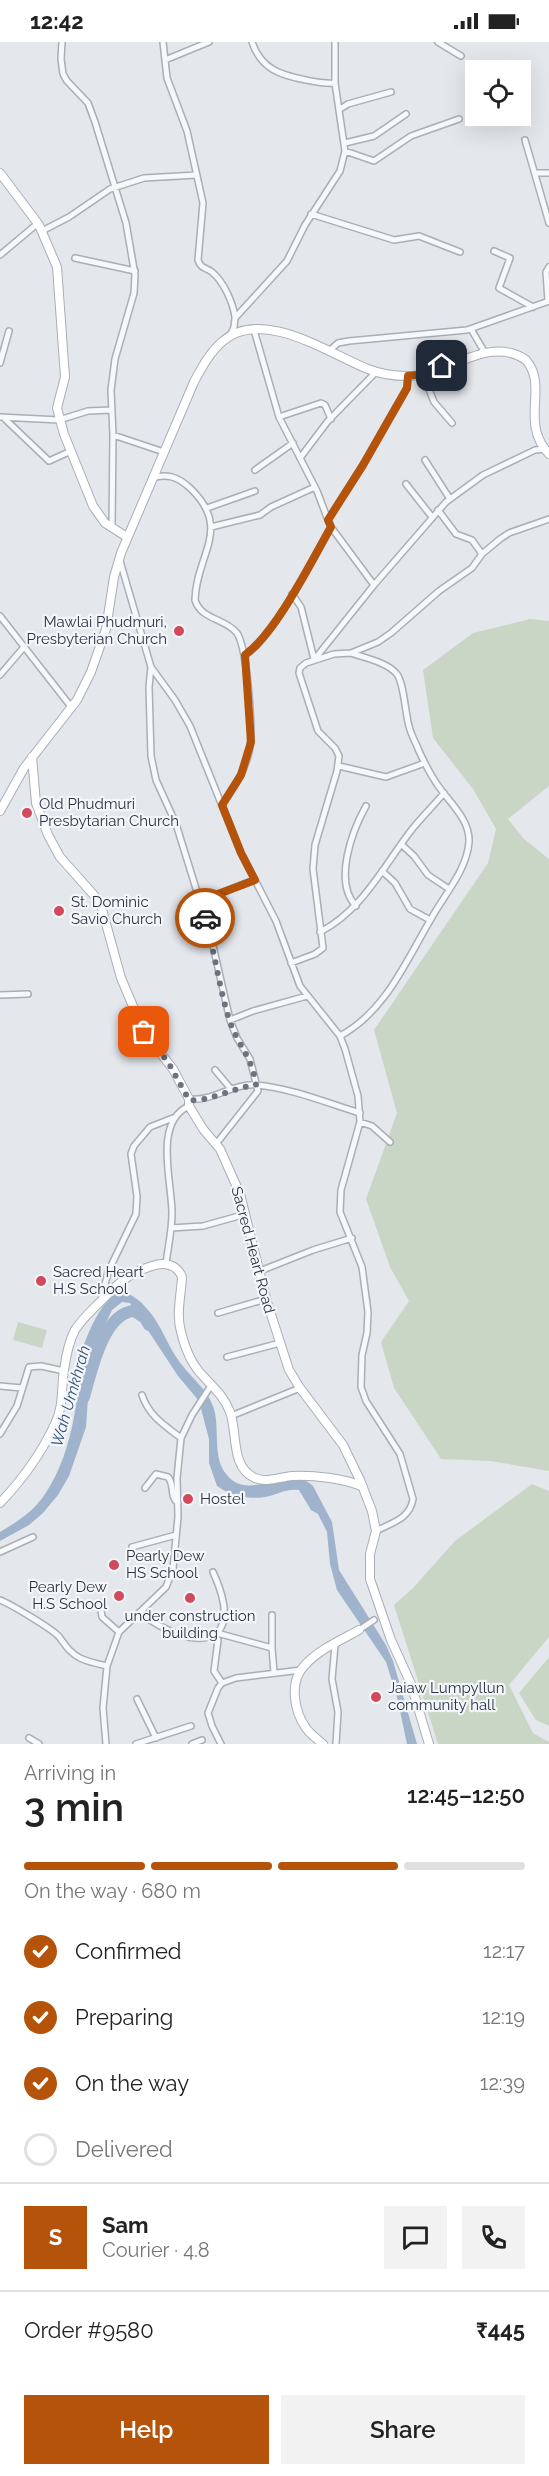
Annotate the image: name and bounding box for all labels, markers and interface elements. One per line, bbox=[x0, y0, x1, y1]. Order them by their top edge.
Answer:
text: 12:42 bbox=[30, 8, 84, 34]
map controls bbox=[465, 60, 531, 126]
button: locate bbox=[465, 60, 531, 126]
pin bbox=[416, 340, 467, 391]
icon: home bbox=[425, 349, 458, 382]
place label: Mawlai Phudmuri, Presbyterian Church bbox=[27, 613, 167, 648]
marker: Mawlai Phudmuri, Presbyterian Church bbox=[172, 624, 186, 638]
place label: Old Phudmuri Presbytarian Church bbox=[39, 795, 179, 830]
marker: Old Phudmuri Presbytarian Church bbox=[20, 806, 34, 820]
courier bbox=[175, 888, 235, 948]
place label: St. Dominic Savio Church bbox=[71, 893, 162, 928]
icon: car bbox=[189, 902, 222, 935]
marker: St. Dominic Savio Church bbox=[52, 904, 66, 918]
pin bbox=[118, 1006, 169, 1057]
icon: bag bbox=[127, 1015, 160, 1048]
street label: Sacred Heart Road bbox=[227, 1185, 279, 1315]
place label: Sacred Heart H.S School bbox=[53, 1263, 144, 1298]
marker: Sacred Heart H.S School bbox=[34, 1274, 48, 1288]
water label: Wah Umkhrah bbox=[47, 1343, 94, 1449]
place label: Hostel bbox=[200, 1490, 246, 1508]
marker: Hostel bbox=[181, 1492, 195, 1506]
place label: Pearly Dew HS School bbox=[126, 1547, 204, 1582]
marker: Pearly Dew HS School bbox=[107, 1558, 121, 1572]
place label: Pearly Dew H.S School bbox=[29, 1578, 108, 1613]
marker: Pearly Dew H.S School bbox=[112, 1589, 126, 1603]
marker: under construction building bbox=[183, 1591, 197, 1605]
place label: under construction building bbox=[124, 1607, 256, 1642]
place label: Jaiaw Lumpyllun community hall bbox=[388, 1679, 504, 1714]
marker: Jaiaw Lumpyllun community hall bbox=[369, 1690, 383, 1704]
text: Arriving in bbox=[24, 1761, 116, 1785]
text: 12:45–12:50 bbox=[407, 1782, 525, 1808]
text: 3 min bbox=[24, 1784, 124, 1830]
text: On the way · 680 m bbox=[24, 1879, 201, 1903]
icon: check bbox=[24, 1935, 57, 1968]
text: Confirmed bbox=[75, 1938, 182, 1964]
text: 12:17 bbox=[483, 1939, 525, 1963]
icon: check bbox=[24, 2001, 57, 2034]
text: Preparing bbox=[75, 2004, 173, 2030]
text: 12:19 bbox=[482, 2005, 525, 2029]
icon: check bbox=[24, 2067, 57, 2100]
text: On the way bbox=[75, 2070, 189, 2096]
text: 12:39 bbox=[480, 2071, 525, 2095]
text: Delivered bbox=[75, 2136, 173, 2162]
button: chat bbox=[384, 2206, 447, 2269]
button: phone bbox=[462, 2206, 525, 2269]
text: Sam bbox=[102, 2212, 149, 2238]
text: S bbox=[49, 2224, 62, 2250]
text: Courier · 4.8 bbox=[102, 2238, 210, 2262]
text: Order #9580 bbox=[24, 2317, 154, 2343]
text: ₹445 bbox=[476, 2317, 525, 2343]
button: Help bbox=[24, 2395, 269, 2464]
button: Share bbox=[281, 2395, 525, 2464]

